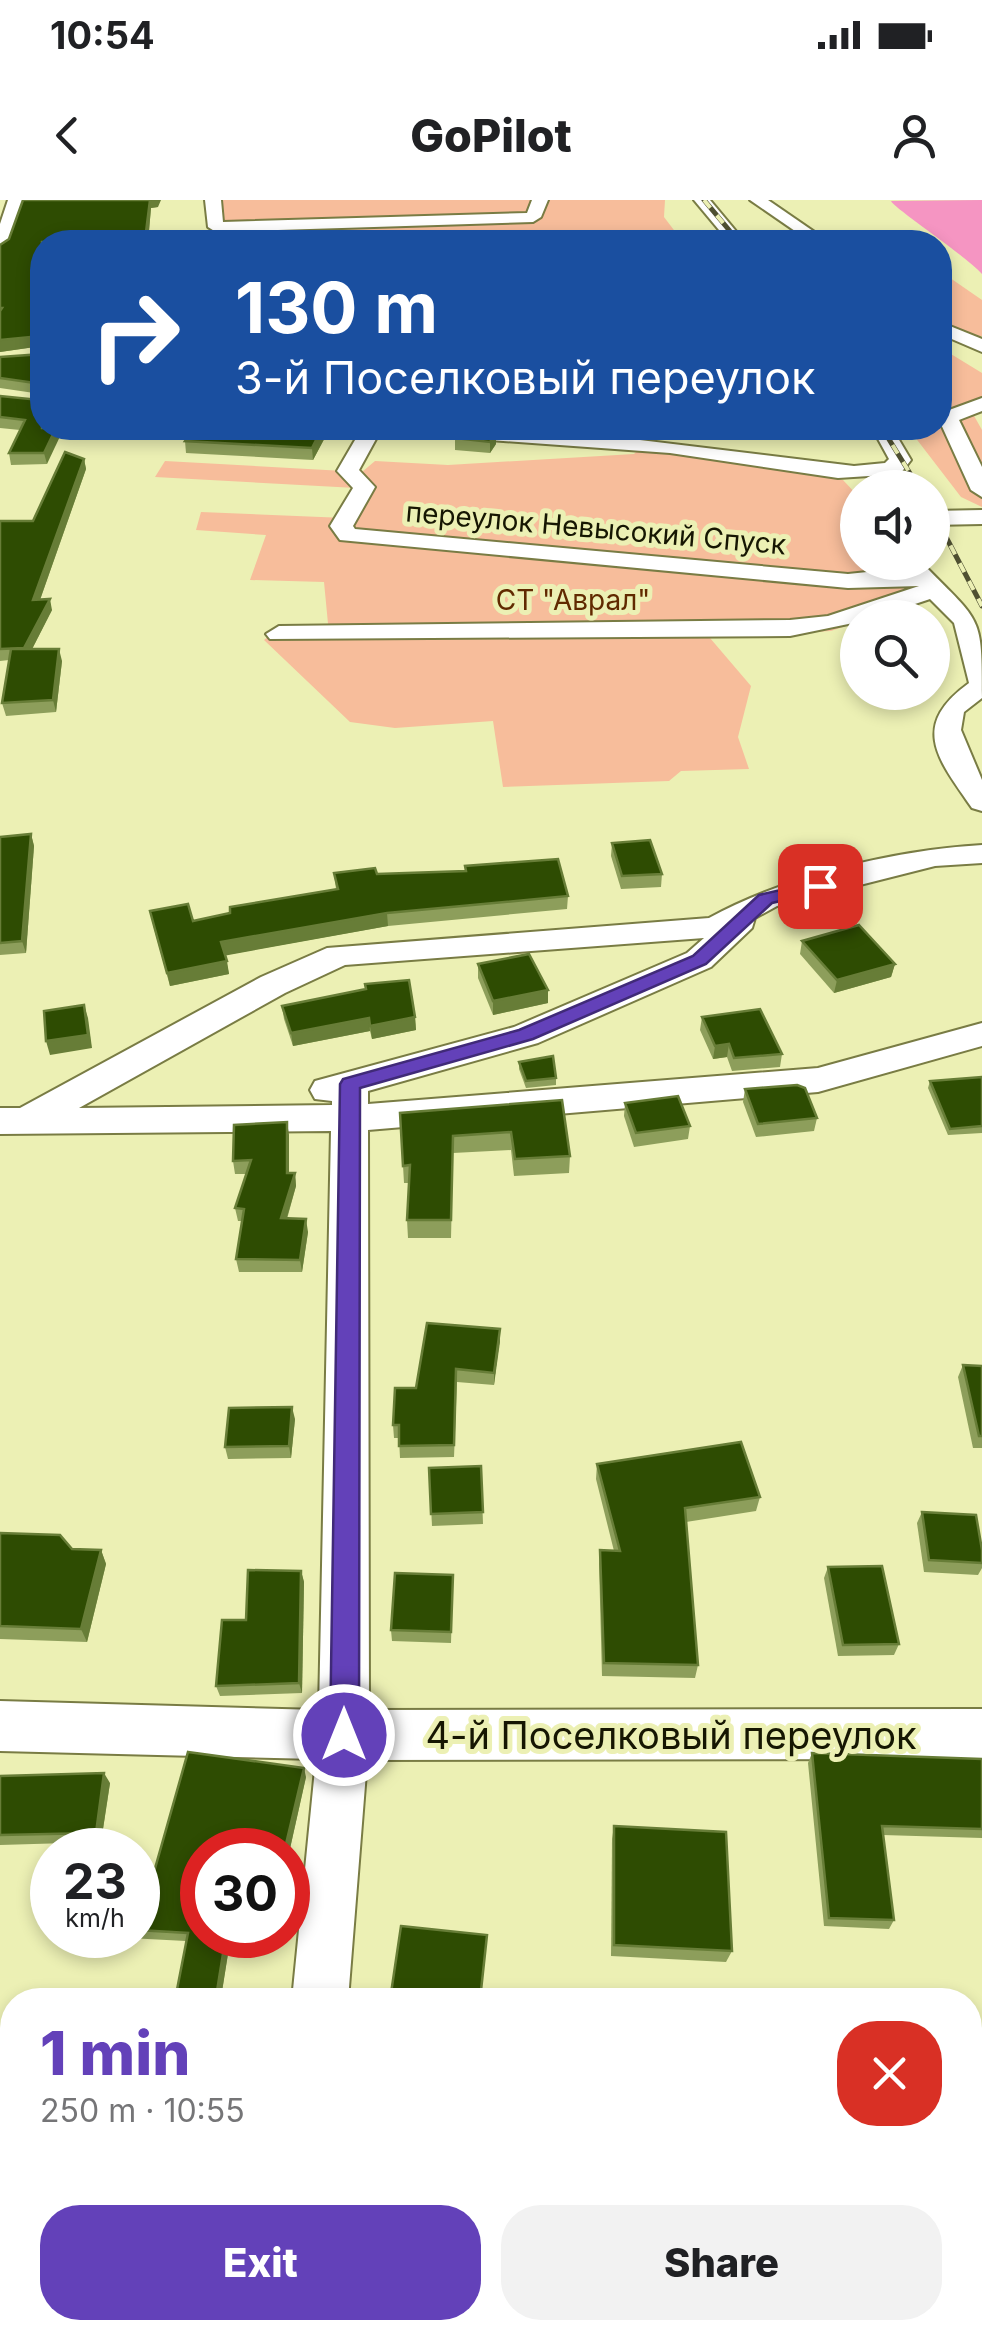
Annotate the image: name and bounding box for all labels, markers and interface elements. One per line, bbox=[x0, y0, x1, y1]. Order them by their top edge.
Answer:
text: 10:54 bbox=[50, 12, 155, 58]
icon: back bbox=[40, 108, 95, 163]
text: GoPilot bbox=[410, 108, 572, 163]
icon: person bbox=[887, 108, 942, 163]
text: 130 m bbox=[235, 265, 438, 350]
icon: right bbox=[70, 270, 200, 400]
text: 3-й Поселковый переулок bbox=[235, 350, 815, 405]
map controls bbox=[840, 470, 950, 710]
button: sound bbox=[840, 470, 950, 580]
street label: переулок Невысокий Спуск bbox=[404, 494, 788, 562]
park label: СТ "Аврал" bbox=[496, 583, 650, 617]
button: search bbox=[840, 600, 950, 710]
pin bbox=[778, 844, 863, 929]
icon: arrive bbox=[793, 859, 848, 914]
position arrow bbox=[292, 1683, 396, 1787]
street label: 4-й Поселковый переулок bbox=[425, 1712, 917, 1758]
speed limit sign: 30 bbox=[180, 1828, 310, 1958]
text: 23 bbox=[63, 1851, 127, 1911]
text: km/h bbox=[65, 1903, 125, 1933]
text: 1 min bbox=[40, 2017, 190, 2089]
button: close bbox=[837, 2021, 942, 2126]
text: 250 m · 10:55 bbox=[40, 2091, 245, 2130]
button: Exit bbox=[40, 2205, 481, 2320]
button: Share bbox=[501, 2205, 942, 2320]

